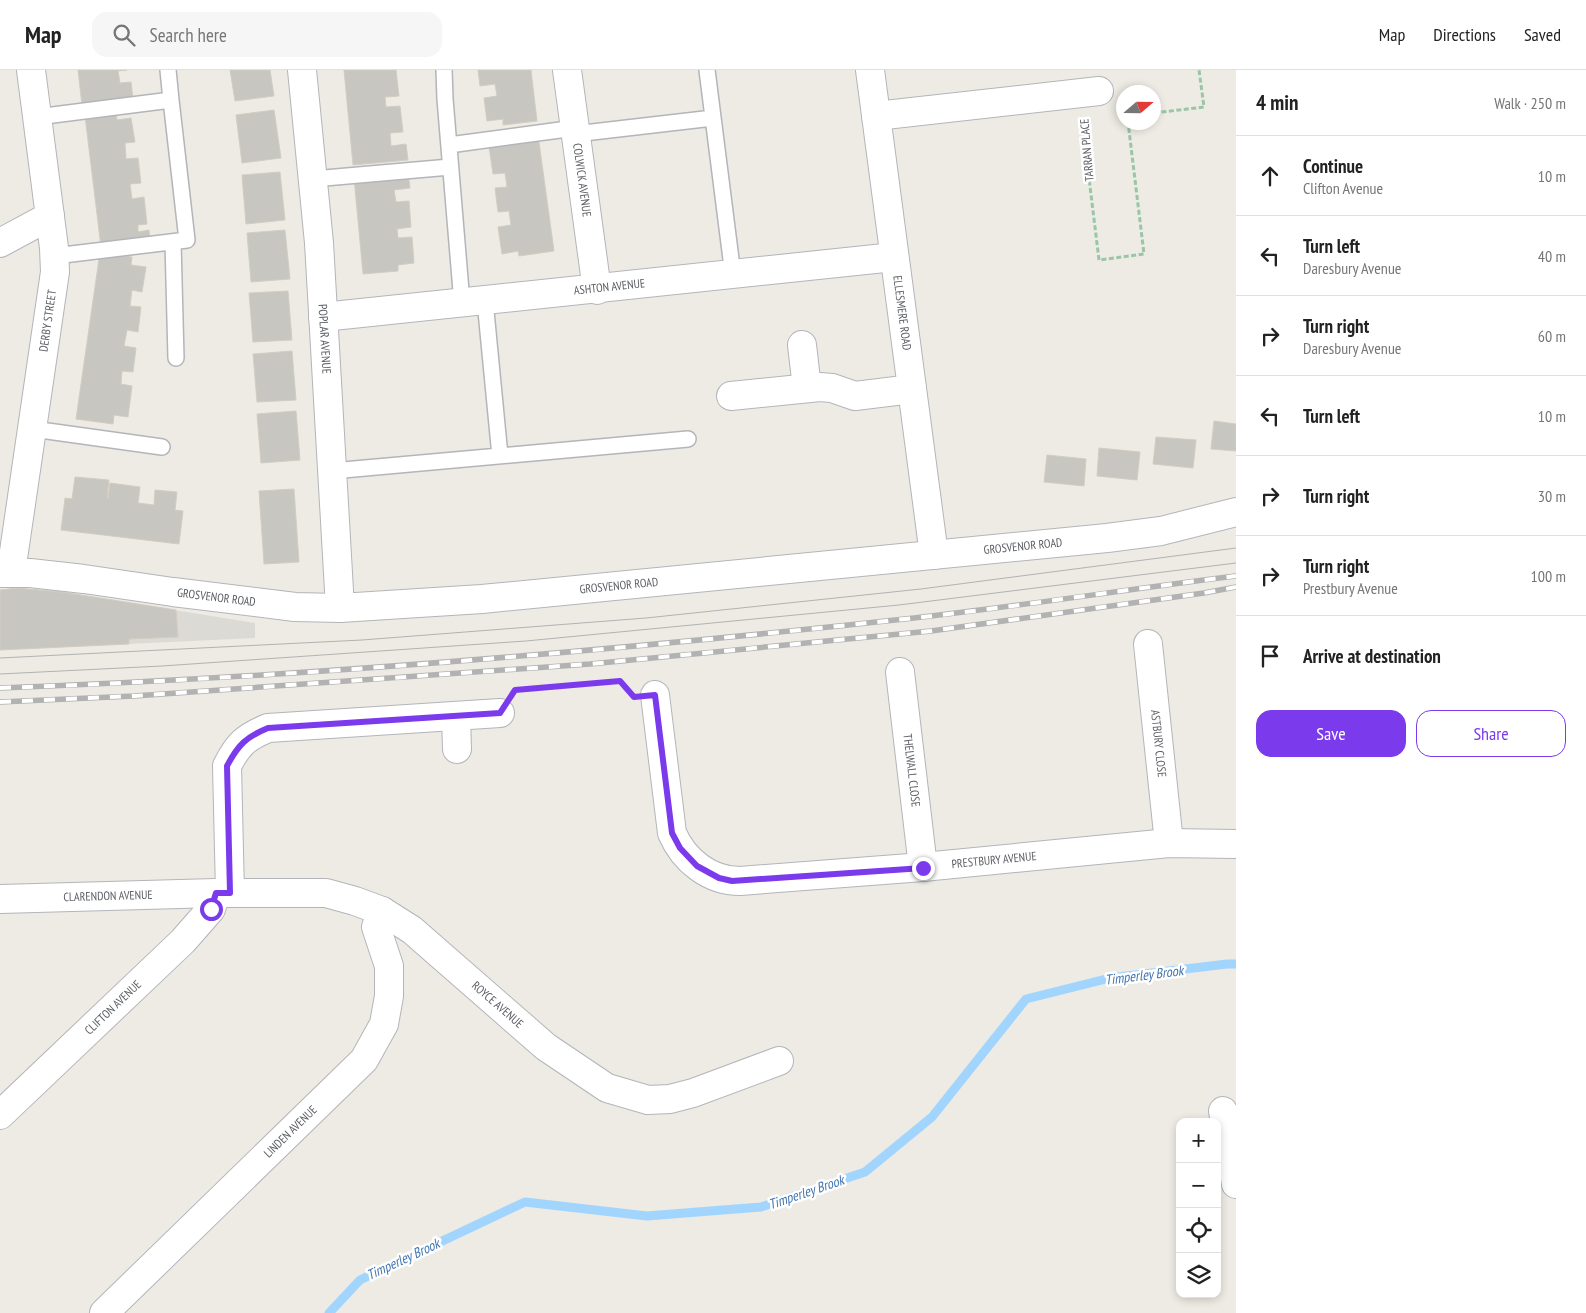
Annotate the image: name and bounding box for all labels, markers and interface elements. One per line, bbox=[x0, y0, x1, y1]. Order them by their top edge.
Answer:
search box bbox=[92, 12, 442, 57]
text: Map bbox=[25, 19, 62, 50]
icon: search bbox=[110, 21, 138, 49]
text: Search here bbox=[150, 23, 227, 47]
text: Map bbox=[1379, 23, 1405, 46]
text: Directions bbox=[1433, 23, 1496, 46]
text: Saved bbox=[1524, 23, 1561, 46]
north arrow bbox=[1116, 85, 1161, 130]
text: 4 min bbox=[1256, 89, 1298, 116]
text: Walk · 250 m bbox=[1494, 93, 1566, 113]
street label: TARRAN PLACE bbox=[1076, 118, 1097, 182]
street label: COLWICK AVENUE bbox=[570, 142, 595, 218]
text: Continue bbox=[1303, 154, 1363, 178]
icon: ahead bbox=[1256, 162, 1284, 190]
text: 10 m bbox=[1538, 166, 1566, 186]
text: Clifton Avenue bbox=[1303, 178, 1383, 198]
text: Turn left bbox=[1303, 234, 1360, 258]
icon: left bbox=[1256, 242, 1284, 270]
text: 40 m bbox=[1538, 246, 1566, 266]
text: Daresbury Avenue bbox=[1303, 258, 1401, 278]
street label: ELLESMERE ROAD bbox=[890, 274, 915, 351]
street label: ASHTON AVENUE bbox=[573, 275, 646, 298]
street label: DERBY STREET bbox=[35, 288, 59, 353]
street label: POPLAR AVENUE bbox=[316, 304, 335, 374]
text: Turn right bbox=[1303, 314, 1369, 338]
icon: right bbox=[1256, 322, 1284, 350]
text: 60 m bbox=[1538, 326, 1566, 346]
text: Daresbury Avenue bbox=[1303, 338, 1401, 358]
icon: left bbox=[1256, 402, 1284, 430]
text: Turn left bbox=[1303, 404, 1360, 428]
text: 10 m bbox=[1538, 406, 1566, 426]
icon: right bbox=[1256, 482, 1284, 510]
text: Turn right bbox=[1303, 484, 1369, 508]
text: 30 m bbox=[1538, 486, 1566, 506]
street label: GROSVENOR ROAD bbox=[983, 534, 1063, 557]
text: Turn right bbox=[1303, 554, 1369, 578]
icon: right bbox=[1256, 562, 1284, 590]
text: 100 m bbox=[1531, 566, 1566, 586]
street label: GROSVENOR ROAD bbox=[579, 574, 659, 596]
text: Prestbury Avenue bbox=[1303, 578, 1398, 598]
street label: GROSVENOR ROAD bbox=[176, 585, 257, 609]
icon: arrive bbox=[1256, 642, 1284, 670]
text: Arrive at destination bbox=[1303, 644, 1441, 668]
street label: ASTBURY CLOSE bbox=[1148, 709, 1170, 778]
button: Save bbox=[1256, 710, 1406, 757]
button: Share bbox=[1416, 710, 1566, 757]
street label: THELWALL CLOSE bbox=[900, 733, 924, 808]
street label: PRESTBURY AVENUE bbox=[951, 848, 1037, 871]
route end bbox=[912, 857, 935, 880]
street label: CLARENDON AVENUE bbox=[63, 887, 153, 904]
route start bbox=[200, 898, 223, 921]
water label: Timperley Brook bbox=[1104, 961, 1186, 989]
street label: CLIFTON AVENUE bbox=[81, 977, 144, 1037]
street label: ROYCE AVENUE bbox=[469, 978, 527, 1031]
street label: LINDEN AVENUE bbox=[260, 1102, 320, 1160]
map controls bbox=[1176, 1118, 1221, 1298]
button: + bbox=[1176, 1118, 1221, 1163]
button: − bbox=[1176, 1163, 1221, 1208]
water label: Timperley Brook bbox=[766, 1170, 848, 1213]
button: locate bbox=[1176, 1208, 1221, 1253]
water label: Timperley Brook bbox=[364, 1234, 444, 1284]
button: layers bbox=[1176, 1253, 1221, 1298]

